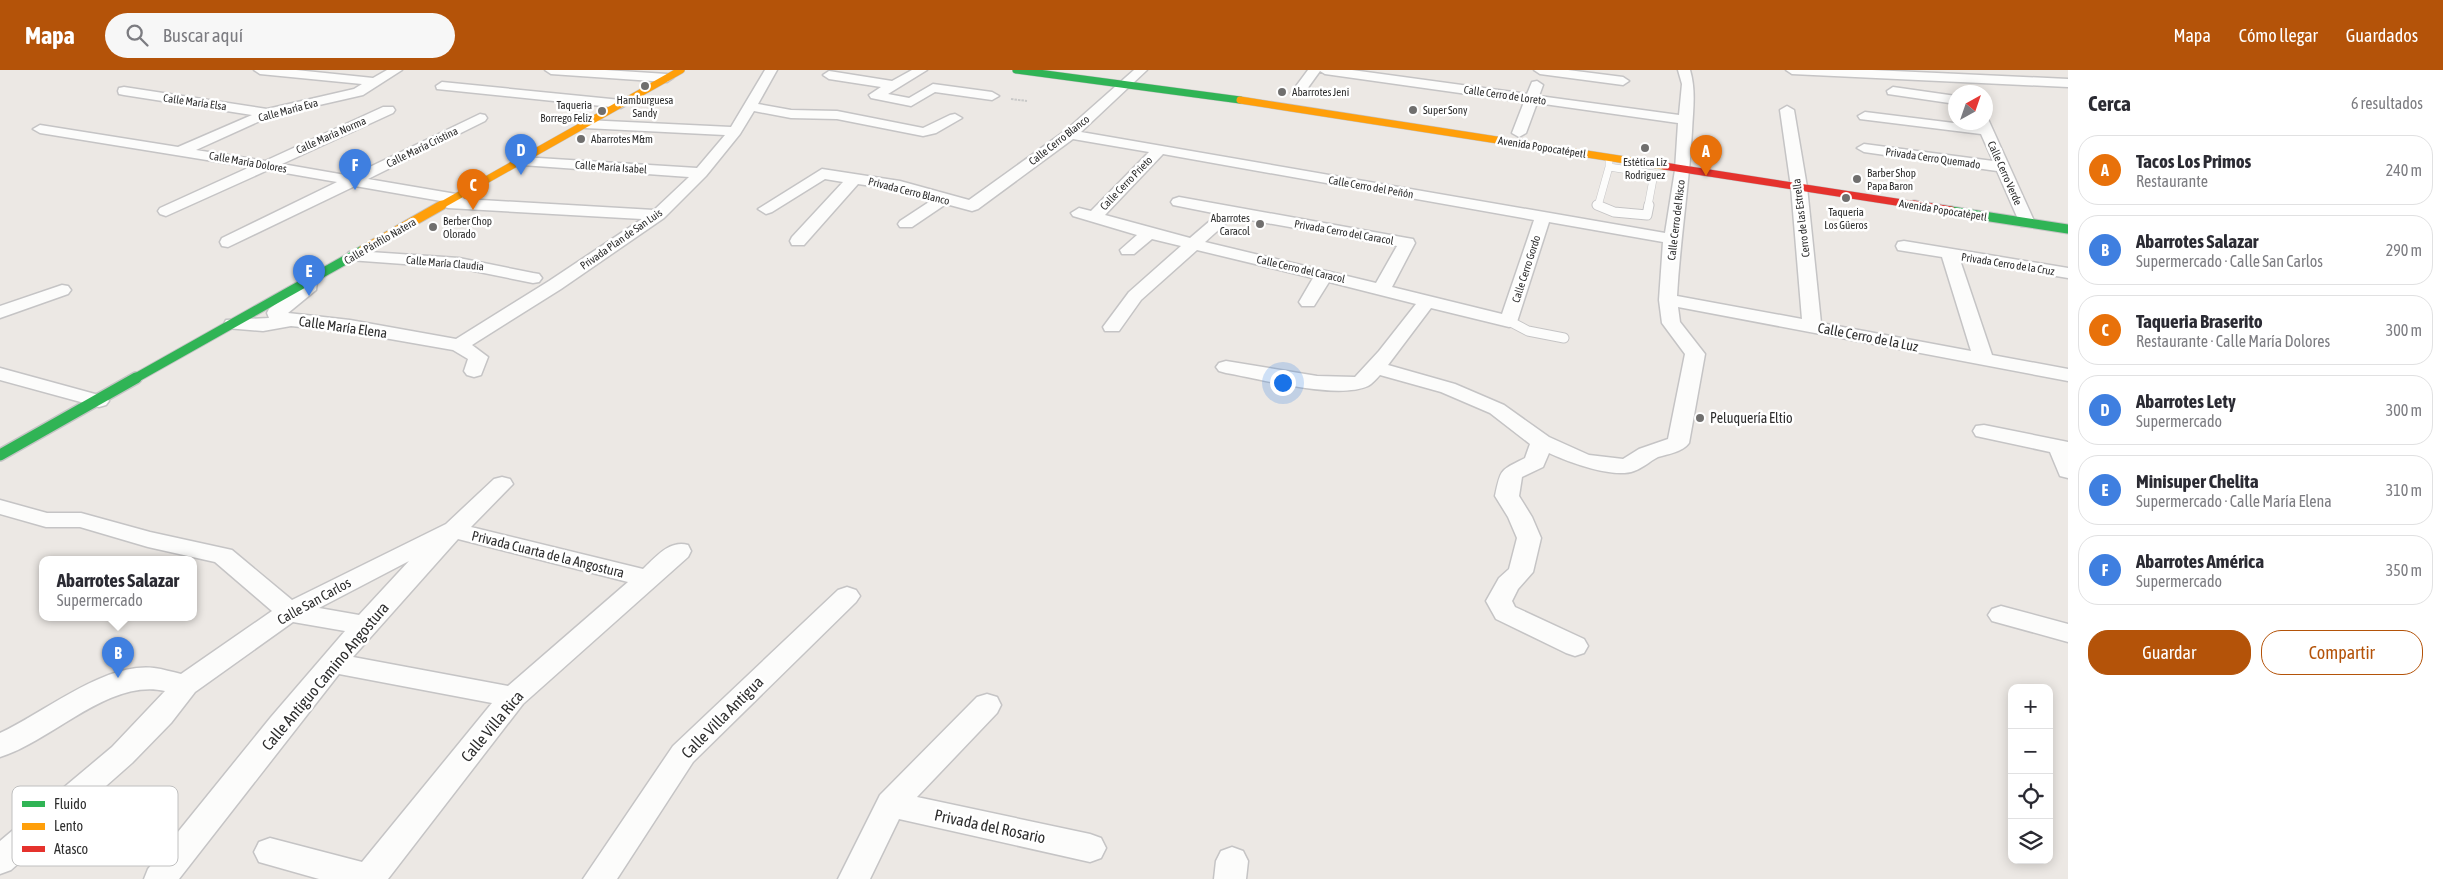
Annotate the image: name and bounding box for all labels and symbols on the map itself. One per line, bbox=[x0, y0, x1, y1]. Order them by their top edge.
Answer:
marker: Hamburguesa Sandy bbox=[639, 80, 651, 92]
street label: Calle Cerro de Loreto bbox=[1463, 83, 1547, 107]
north arrow bbox=[1948, 85, 1993, 130]
marker: Abarrotes Jeni bbox=[1276, 86, 1288, 98]
place label: Abarrotes Jeni bbox=[1292, 86, 1349, 98]
street label: Calle María Elsa bbox=[163, 92, 227, 112]
place label: Hamburguesa Sandy bbox=[617, 94, 673, 119]
street label: Calle María Eva bbox=[257, 96, 319, 124]
place label: Taqueria Borrego Feliz bbox=[540, 99, 592, 124]
marker: Super Sony bbox=[1407, 104, 1419, 116]
place label: Super Sony bbox=[1423, 104, 1468, 116]
marker: Taqueria Borrego Feliz bbox=[596, 105, 608, 117]
street label: Calle Cerro Blanco bbox=[1026, 113, 1092, 167]
street label: Calle María Norma bbox=[294, 114, 368, 156]
street label: Calle María Cristina bbox=[384, 125, 460, 169]
marker: Abarrotes M&m bbox=[575, 133, 587, 145]
place label: Abarrotes M&m bbox=[591, 133, 653, 145]
pin: D bbox=[505, 134, 537, 175]
street label: Avenida Popocatépetl bbox=[1497, 134, 1587, 160]
pin: A bbox=[1690, 135, 1722, 176]
street label: Calle Cerro Verde bbox=[1986, 139, 2024, 207]
marker: Estética Liz Rodriguez bbox=[1639, 142, 1651, 154]
street label: Privada Cerro Quemado bbox=[1885, 145, 1981, 171]
street label: Calle María Dolores bbox=[208, 149, 288, 175]
pin: F bbox=[339, 149, 371, 190]
street label: Calle Cerro Prieto bbox=[1097, 154, 1155, 212]
place label: Estética Liz Rodriguez bbox=[1623, 156, 1667, 181]
street label: Calle María Isabel bbox=[575, 159, 647, 176]
place label: Barber Shop Papa Baron bbox=[1867, 167, 1916, 192]
pin: C bbox=[457, 169, 489, 210]
marker: Barber Shop Papa Baron bbox=[1851, 173, 1863, 185]
street label: Calle Cerro del Peñón bbox=[1328, 174, 1414, 200]
street label: Privada Cerro Blanco bbox=[867, 175, 951, 207]
street label: Cerro de las Estrella bbox=[1790, 178, 1812, 258]
street label: Calle Cerro del Risco bbox=[1665, 179, 1687, 261]
marker: Taqueria Los Güeros bbox=[1840, 192, 1852, 204]
street label: Avenida Popocatépetl bbox=[1898, 197, 1988, 223]
street label: Privada Plan de San Luis bbox=[578, 206, 664, 272]
place label: Taqueria Los Güeros bbox=[1824, 206, 1868, 231]
place label: Abarrotes Caracol bbox=[1211, 212, 1250, 237]
place label: Berber Chop Olorado bbox=[443, 215, 492, 240]
street label: Calle Pánfilo Natera bbox=[342, 216, 418, 266]
street label: Privada Cerro del Caracol bbox=[1293, 217, 1395, 247]
marker: Abarrotes Caracol bbox=[1254, 218, 1266, 230]
marker: Berber Chop Olorado bbox=[427, 221, 439, 233]
street label: Calle Cerro Gordo bbox=[1509, 234, 1543, 304]
street label: Privada Cerro de la Cruz bbox=[1960, 251, 2056, 277]
street label: Calle Cerro del Caracol bbox=[1256, 253, 1346, 285]
street label: Calle María Claudia bbox=[405, 254, 485, 272]
pin: E bbox=[293, 255, 325, 296]
street label: Calle María Elena bbox=[298, 313, 388, 341]
street label: Calle Cerro de la Luz bbox=[1816, 319, 1920, 355]
your location bbox=[1270, 370, 1296, 396]
place label: Peluquería Eltio bbox=[1710, 410, 1793, 426]
marker: Peluquería Eltio bbox=[1694, 412, 1706, 424]
street label: Privada Cuarta de la Angostura bbox=[470, 527, 626, 581]
street label: Calle San Carlos bbox=[274, 574, 354, 628]
street label: Calle Antiguo Camino Angostura bbox=[258, 598, 393, 754]
pin: B bbox=[102, 637, 134, 678]
street label: Calle Villa Antigua bbox=[677, 672, 767, 762]
street label: Calle Villa Rica bbox=[457, 687, 527, 765]
legend bbox=[12, 786, 178, 866]
text: Fluido bbox=[54, 796, 87, 812]
street label: Privada del Rosario bbox=[933, 805, 1047, 847]
text: Lento bbox=[54, 818, 83, 834]
text: Atasco bbox=[54, 841, 88, 857]

